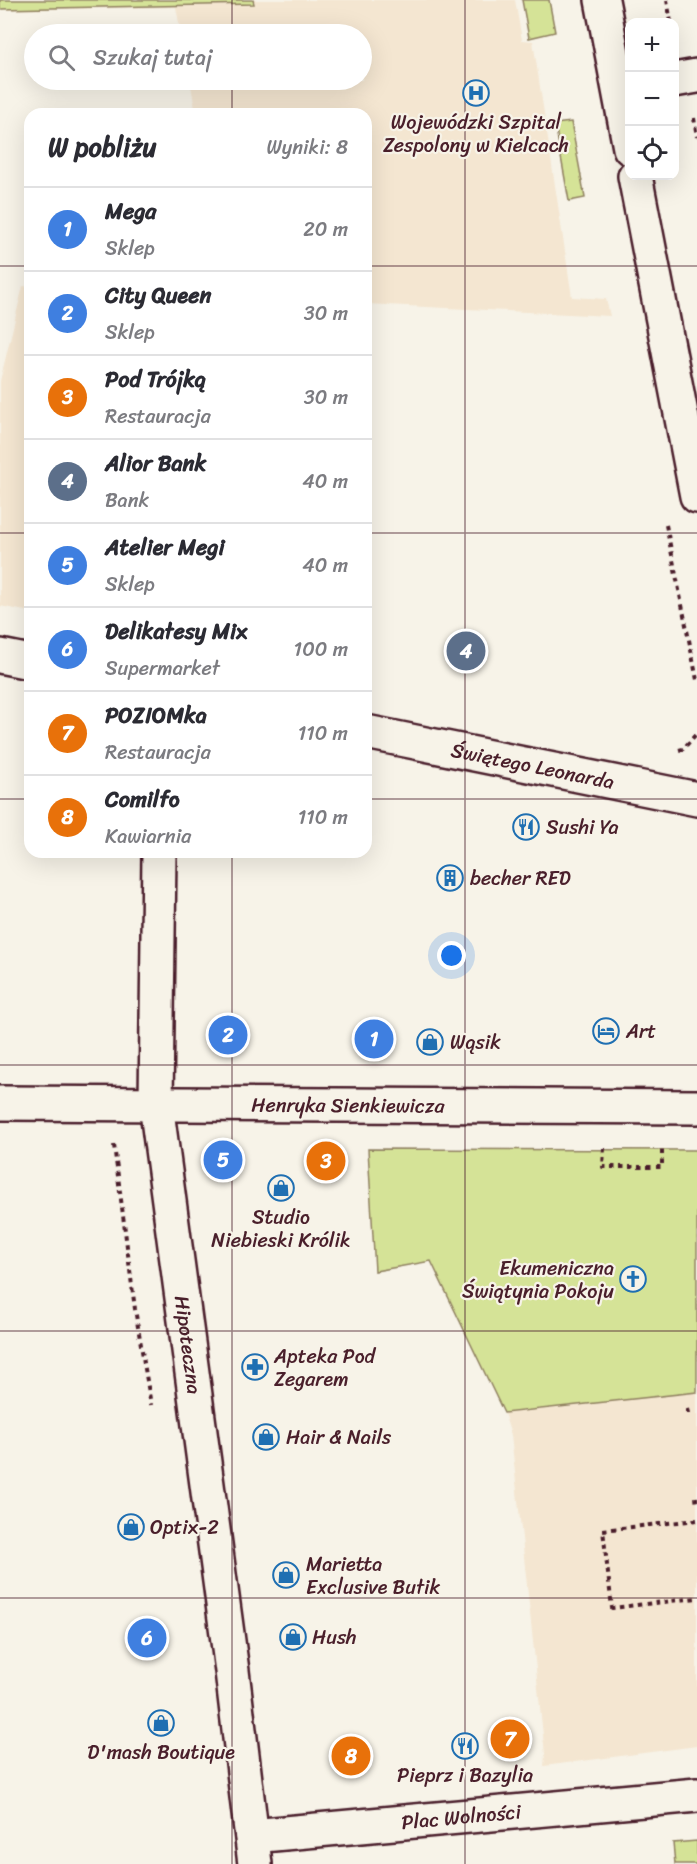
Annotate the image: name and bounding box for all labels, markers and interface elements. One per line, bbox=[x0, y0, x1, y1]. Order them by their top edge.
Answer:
map controls bbox=[625, 18, 679, 180]
button: + bbox=[625, 18, 679, 72]
search box bbox=[24, 24, 372, 90]
text: Szukaj tutaj bbox=[93, 38, 212, 77]
icon: search bbox=[45, 41, 78, 74]
button: − bbox=[625, 72, 679, 126]
hospital icon: Wojewódzki Szpital Zespolony w Kielcach bbox=[461, 78, 491, 108]
place label: Wojewódzki Szpital Zespolony w Kielcach bbox=[383, 105, 569, 163]
text: W pobliżu bbox=[48, 124, 157, 170]
button: locate bbox=[625, 126, 679, 180]
text: Wyniki: 8 bbox=[266, 130, 348, 165]
text: Mega bbox=[105, 192, 156, 231]
text: 1 bbox=[63, 212, 72, 247]
text: 20 m bbox=[303, 212, 348, 247]
text: Sklep bbox=[105, 231, 155, 266]
text: City Queen bbox=[105, 276, 211, 315]
text: 2 bbox=[62, 296, 73, 331]
text: 30 m bbox=[304, 296, 348, 331]
text: Sklep bbox=[105, 315, 155, 350]
text: Pod Trójką bbox=[105, 360, 206, 399]
text: 3 bbox=[62, 380, 73, 415]
text: 30 m bbox=[304, 380, 348, 415]
text: Restauracja bbox=[105, 399, 211, 434]
text: Alior Bank bbox=[105, 444, 206, 483]
text: 4 bbox=[61, 464, 74, 499]
text: 40 m bbox=[302, 464, 348, 499]
text: Bank bbox=[105, 483, 149, 518]
text: Atelier Megi bbox=[105, 528, 224, 567]
text: 5 bbox=[61, 548, 74, 583]
text: 40 m bbox=[302, 548, 348, 583]
text: Sklep bbox=[105, 567, 155, 602]
text: Delikatesy Mix bbox=[105, 612, 247, 651]
pin: 4 bbox=[446, 628, 486, 674]
text: 6 bbox=[62, 632, 73, 667]
text: 100 m bbox=[294, 632, 348, 667]
text: Supermarket bbox=[105, 651, 220, 686]
text: POZIOMka bbox=[105, 696, 207, 735]
text: 7 bbox=[62, 716, 73, 751]
text: 110 m bbox=[298, 716, 348, 751]
street label: Świętego Leonarda bbox=[448, 732, 617, 799]
text: Restauracja bbox=[105, 735, 211, 770]
text: Comilfo bbox=[105, 780, 180, 819]
text: 8 bbox=[61, 800, 74, 835]
text: 110 m bbox=[298, 800, 348, 835]
place label: Sushi Ya bbox=[546, 810, 619, 845]
restaurant icon: Sushi Ya bbox=[511, 812, 541, 842]
text: Kawiarnia bbox=[105, 819, 191, 854]
place label: becher RED bbox=[470, 861, 571, 896]
building icon: becher RED bbox=[435, 863, 465, 893]
your location bbox=[437, 941, 466, 970]
pin: 2 bbox=[208, 1012, 248, 1058]
place label: Art bbox=[625, 1014, 656, 1049]
pin: 1 bbox=[354, 1016, 394, 1062]
hotel icon: Art bbox=[591, 1016, 621, 1046]
place label: Wąsik bbox=[450, 1025, 501, 1060]
shop icon: Wąsik bbox=[415, 1027, 445, 1057]
street label: Henryka Sienkiewicza bbox=[251, 1087, 446, 1123]
pin: 5 bbox=[204, 1138, 242, 1182]
pin: 3 bbox=[306, 1138, 346, 1184]
shop icon: Studio Niebieski Królik bbox=[266, 1173, 296, 1203]
place label: Studio Niebieski Królik bbox=[211, 1200, 351, 1258]
place label: Ekumeniczna Świątynia Pokoju bbox=[462, 1251, 614, 1309]
church icon: Ekumeniczna Świątynia Pokoju bbox=[618, 1264, 648, 1294]
street label: Hipoteczna bbox=[164, 1293, 212, 1396]
place label: Apteka Pod Zegarem bbox=[273, 1339, 377, 1397]
pharmacy icon: Apteka Pod Zegarem bbox=[240, 1352, 270, 1382]
place label: Hair & Nails bbox=[286, 1420, 392, 1455]
shop icon: Hair & Nails bbox=[251, 1422, 281, 1452]
place label: Optix-2 bbox=[150, 1510, 219, 1545]
shop icon: Optix-2 bbox=[116, 1512, 146, 1542]
place label: Marietta Exclusive Butik bbox=[306, 1547, 440, 1605]
shop icon: Marietta Exclusive Butik bbox=[271, 1560, 301, 1590]
pin: 6 bbox=[128, 1616, 166, 1660]
place label: Hush bbox=[312, 1620, 357, 1655]
shop icon: Hush bbox=[278, 1622, 308, 1652]
shop icon: D'mash Boutique bbox=[146, 1708, 176, 1738]
pin: 7 bbox=[490, 1716, 530, 1762]
restaurant icon: Pieprz i Bazylia bbox=[450, 1731, 480, 1761]
pin: 8 bbox=[332, 1734, 370, 1778]
place label: D'mash Boutique bbox=[87, 1735, 235, 1770]
place label: Pieprz i Bazylia bbox=[397, 1758, 533, 1793]
street label: Plac Wolności bbox=[400, 1794, 524, 1840]

